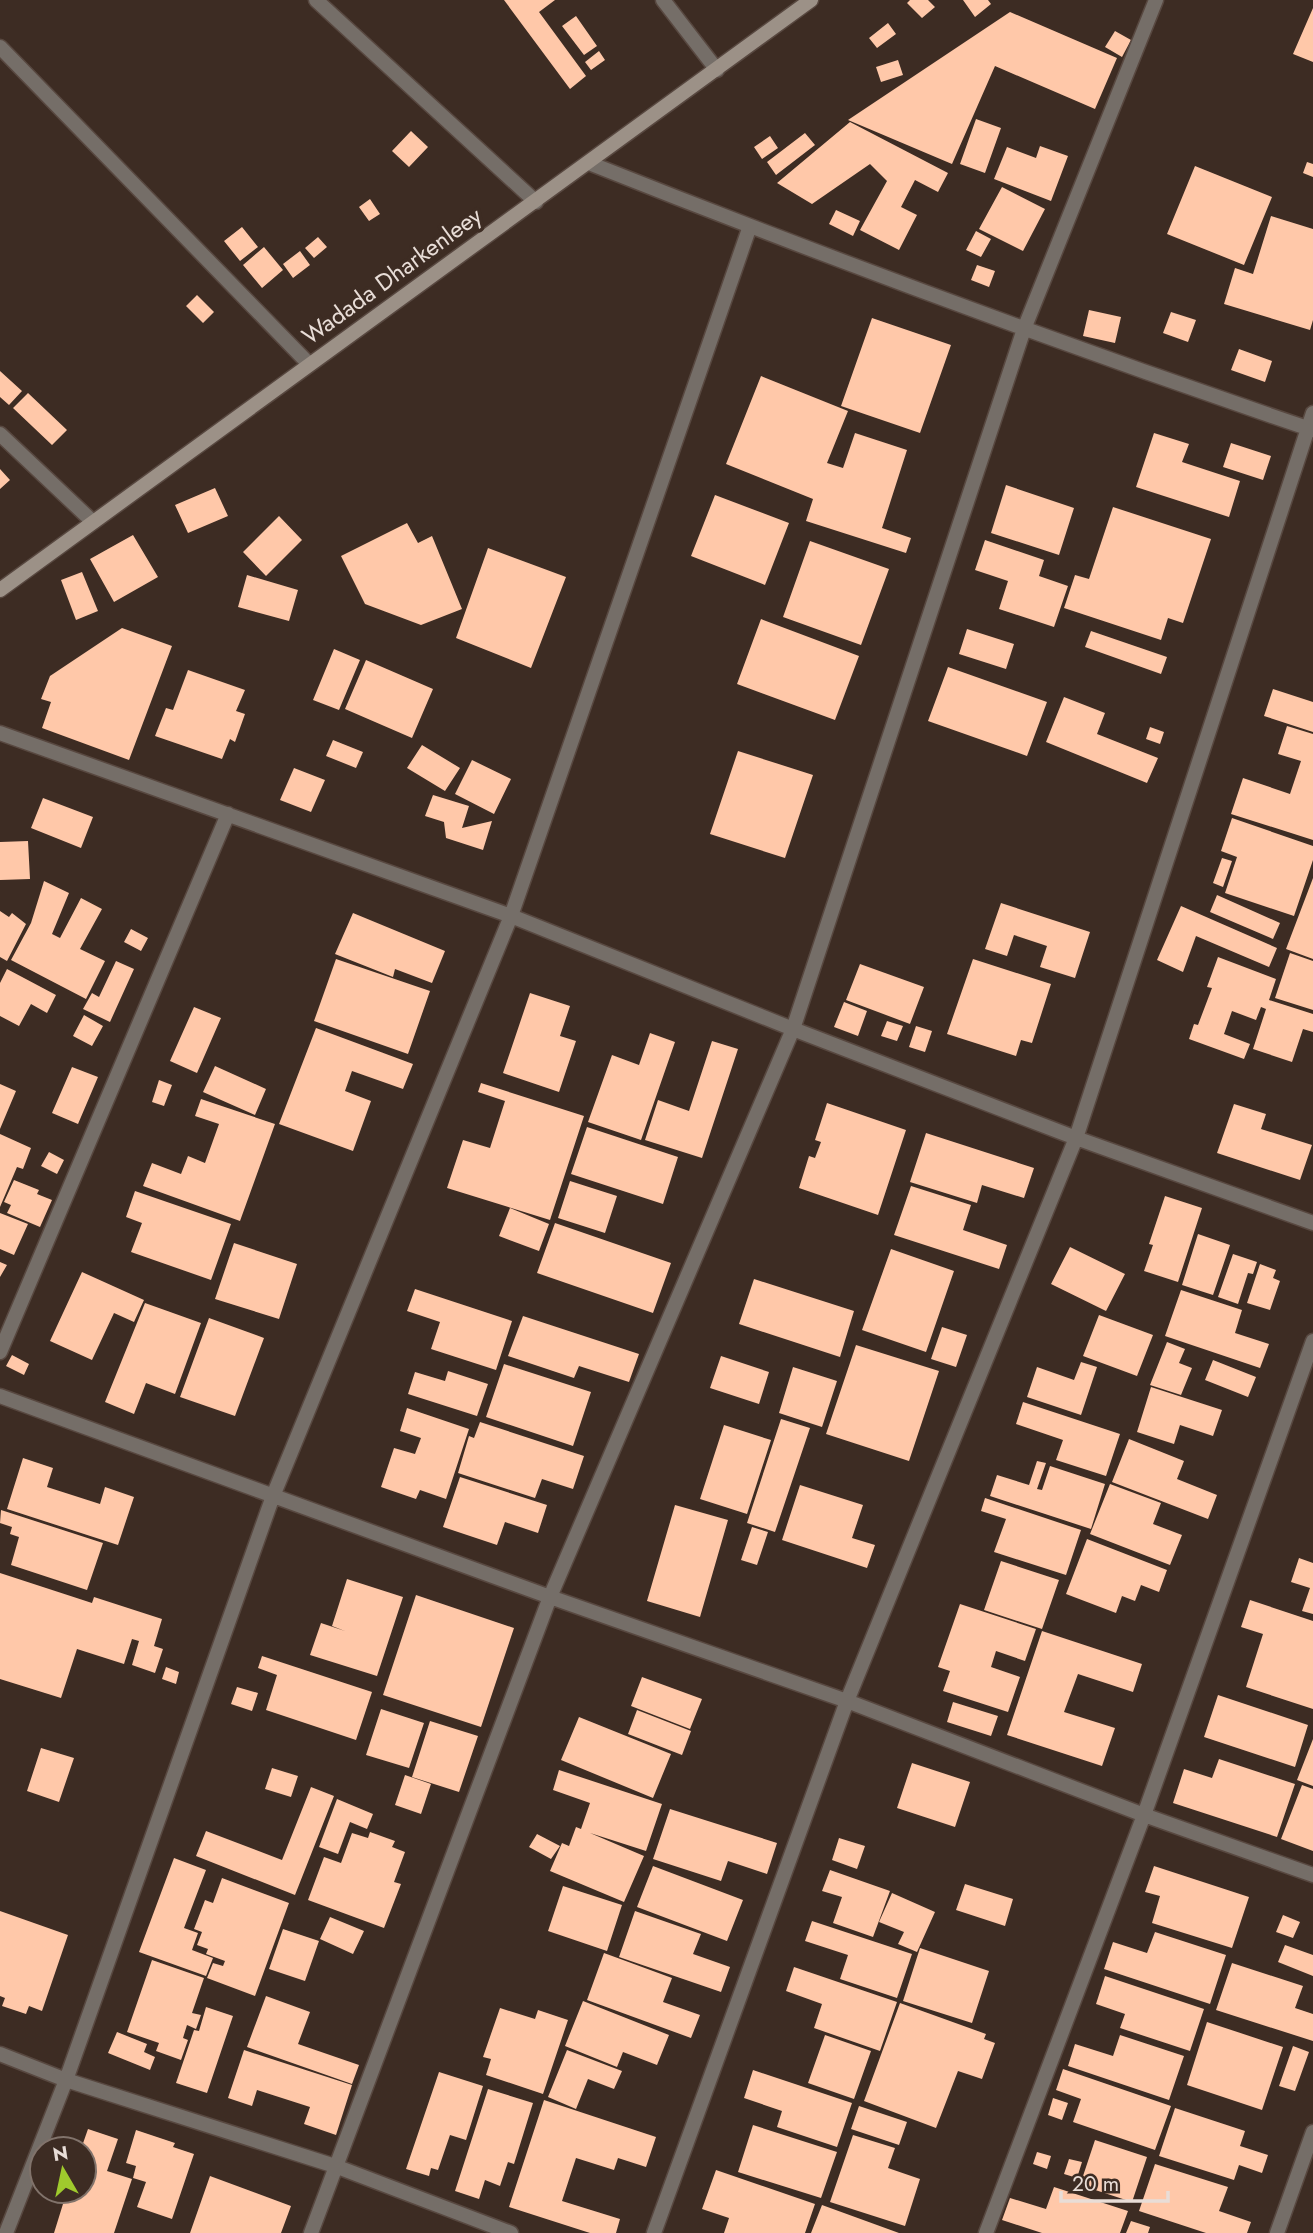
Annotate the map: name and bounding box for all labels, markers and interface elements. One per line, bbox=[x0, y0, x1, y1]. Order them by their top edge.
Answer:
street label: Wadada Dharkenleey bbox=[295, 198, 489, 353]
north arrow bbox=[28, 2135, 98, 2205]
text: N bbox=[51, 2139, 70, 2168]
scale bar bbox=[1061, 2160, 1168, 2204]
text: 20 m bbox=[1072, 2169, 1119, 2199]

